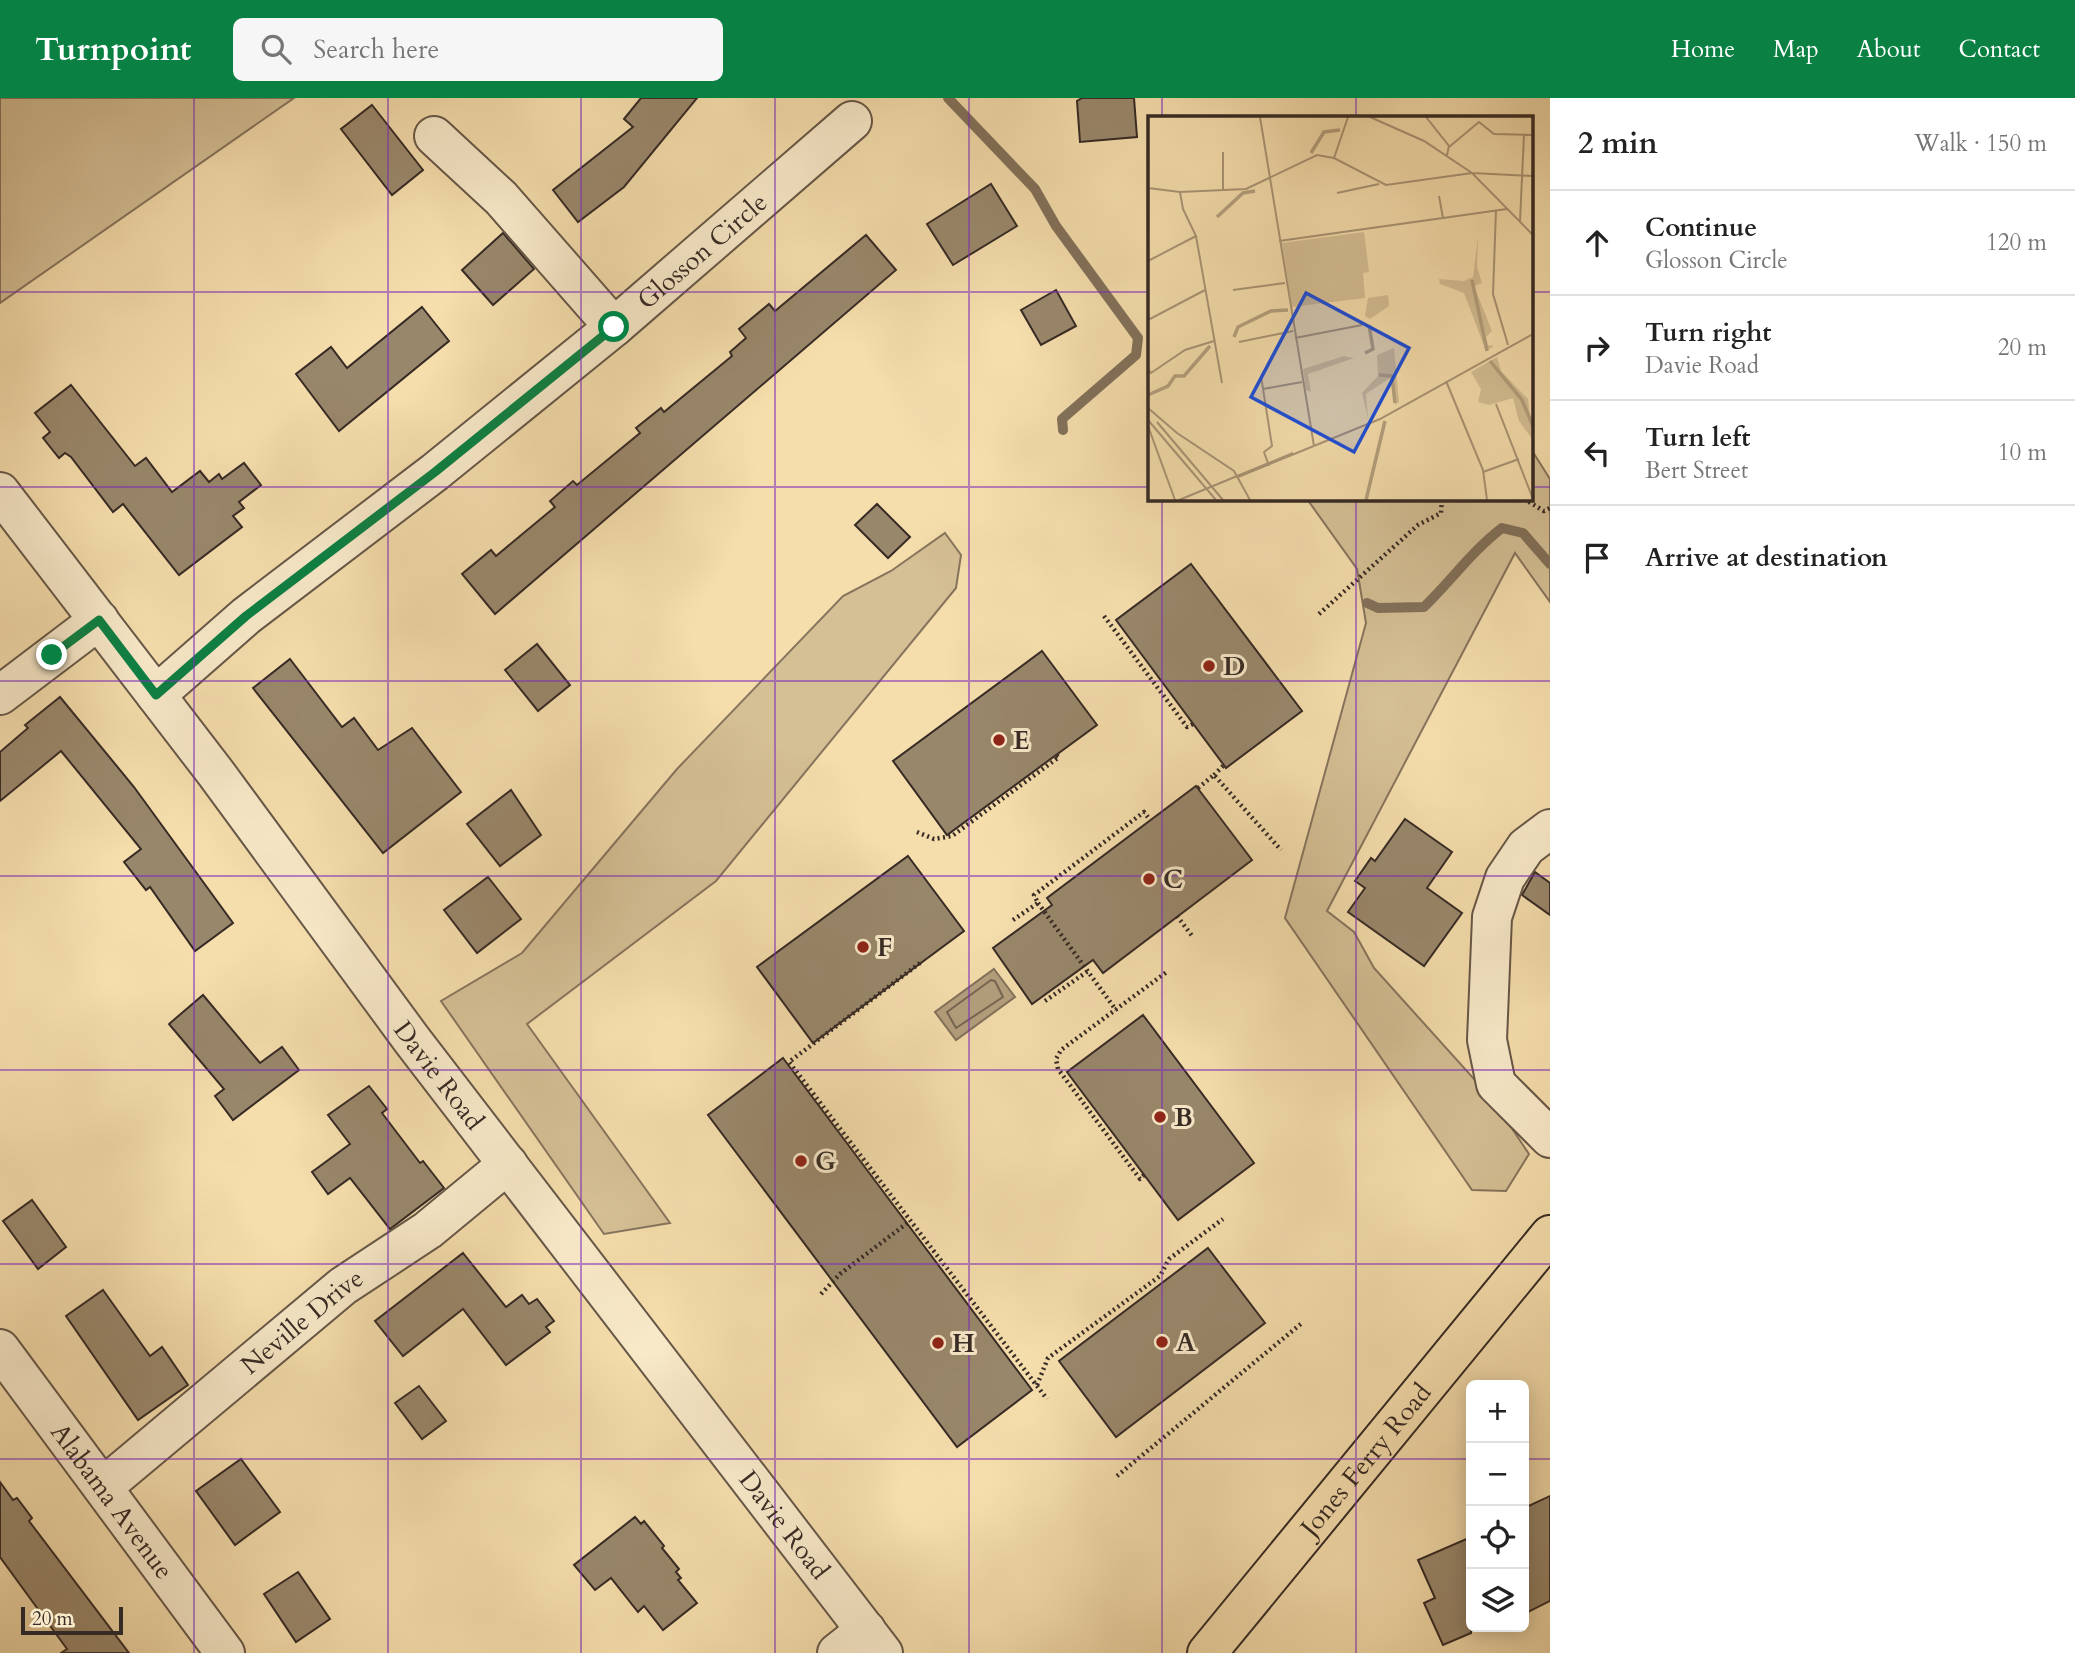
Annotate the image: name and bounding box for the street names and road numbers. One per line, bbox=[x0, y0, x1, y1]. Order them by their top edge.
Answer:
street label: Glosson Circle bbox=[629, 185, 774, 317]
street label: Davie Road bbox=[386, 1013, 492, 1137]
street label: Neville Drive bbox=[233, 1260, 370, 1382]
street label: Jones Ferry Road bbox=[1290, 1376, 1439, 1547]
street label: Alabama Avenue bbox=[43, 1416, 182, 1586]
street label: Davie Road bbox=[731, 1463, 838, 1587]

